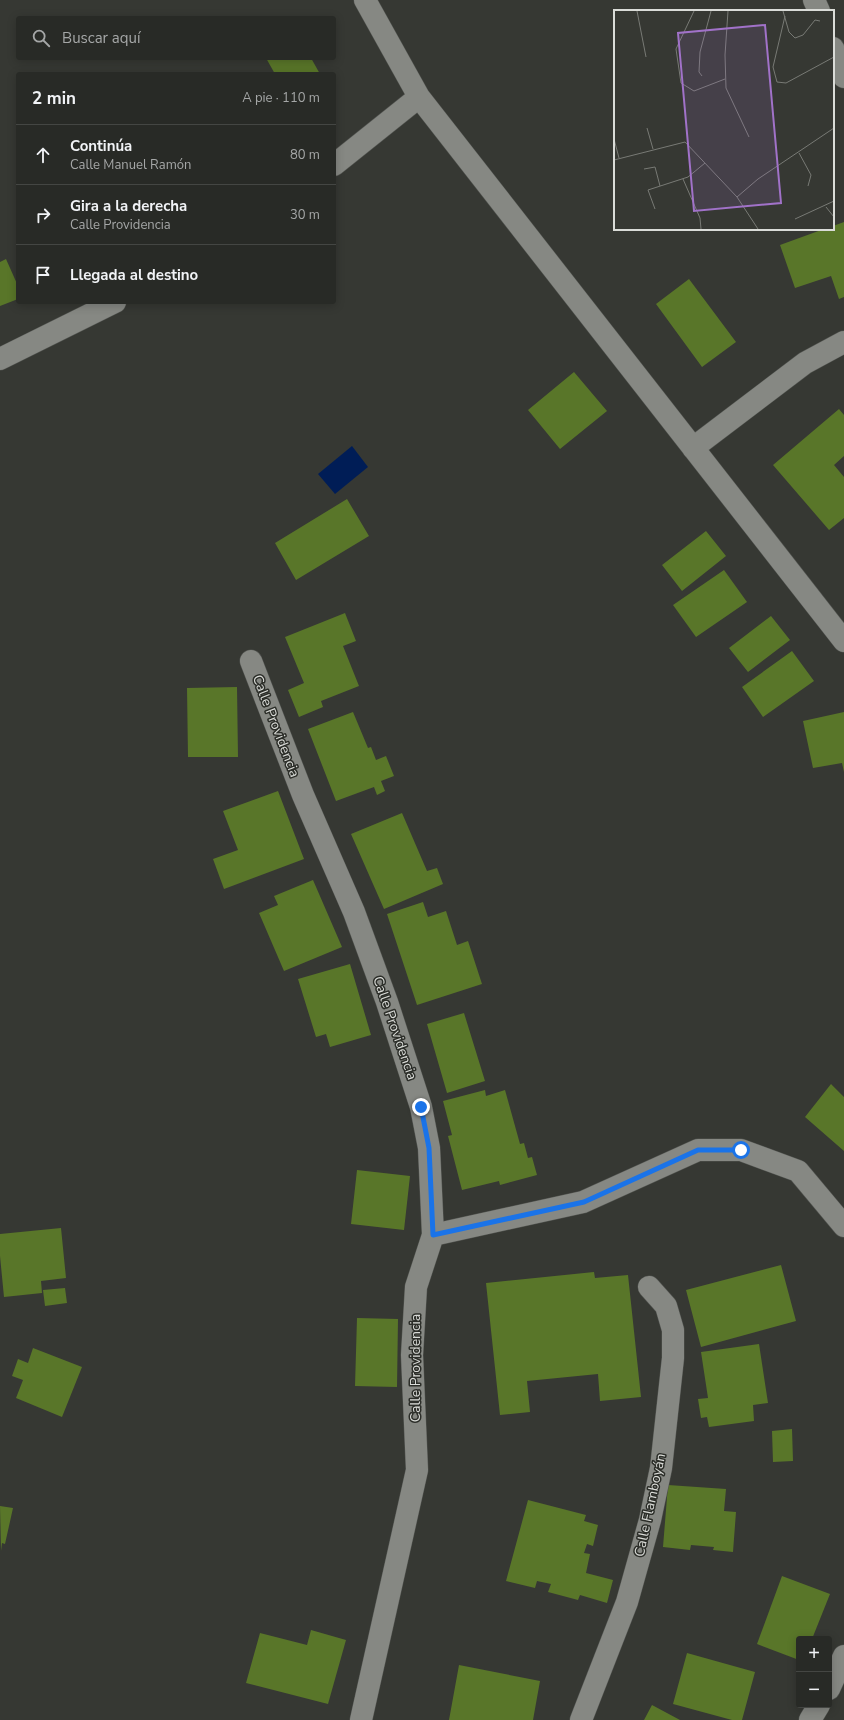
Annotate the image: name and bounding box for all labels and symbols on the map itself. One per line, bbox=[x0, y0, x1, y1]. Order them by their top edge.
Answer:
inset map bbox=[614, 10, 834, 230]
street label: Calle Providencia bbox=[248, 672, 304, 780]
street label: Calle Providencia bbox=[368, 974, 422, 1082]
route end bbox=[412, 1098, 430, 1116]
route start bbox=[732, 1141, 750, 1159]
street label: Calle Providencia bbox=[406, 1314, 425, 1422]
street label: Calle Flamboyán bbox=[630, 1451, 670, 1559]

